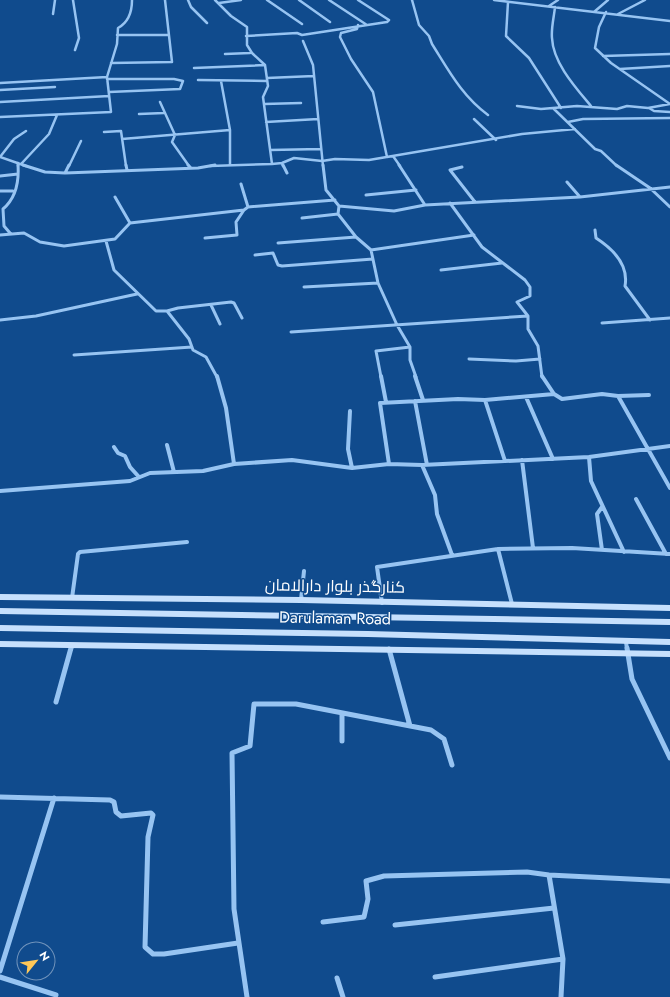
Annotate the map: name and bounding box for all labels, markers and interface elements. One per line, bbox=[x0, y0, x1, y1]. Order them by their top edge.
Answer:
street label: کنارگذر بلوار دارالامان bbox=[265, 573, 405, 599]
street label: Darulaman Road bbox=[279, 606, 391, 630]
north arrow bbox=[16, 941, 56, 981]
text: N bbox=[36, 948, 54, 964]

